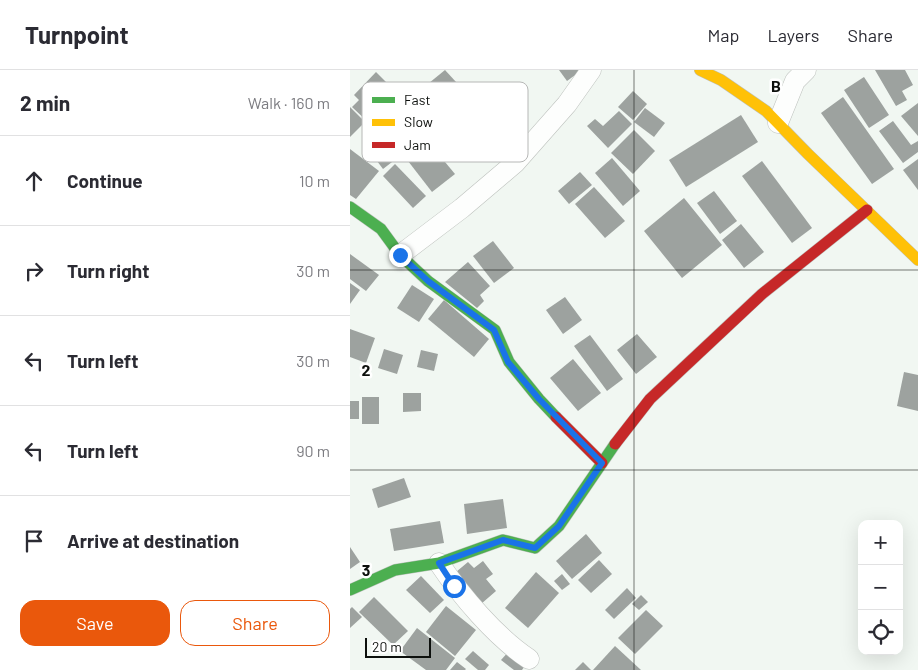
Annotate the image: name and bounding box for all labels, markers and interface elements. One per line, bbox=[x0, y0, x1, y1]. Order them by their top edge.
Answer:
text: Turnpoint bbox=[25, 20, 129, 49]
text: Map bbox=[707, 24, 739, 46]
text: Layers bbox=[767, 24, 820, 46]
text: Share bbox=[848, 24, 893, 46]
text: B bbox=[771, 76, 781, 95]
legend bbox=[362, 82, 528, 162]
text: 2 min bbox=[20, 90, 70, 115]
text: Fast bbox=[404, 91, 430, 108]
text: Walk · 160 m bbox=[248, 93, 330, 112]
text: Slow bbox=[404, 113, 433, 130]
text: Jam bbox=[404, 136, 431, 153]
icon: ahead bbox=[20, 167, 48, 195]
text: Continue bbox=[67, 169, 143, 192]
text: 10 m bbox=[299, 171, 330, 190]
route end bbox=[389, 244, 412, 267]
icon: right bbox=[20, 257, 48, 285]
text: Turn right bbox=[67, 259, 149, 282]
text: 30 m bbox=[296, 261, 330, 280]
icon: left bbox=[20, 347, 48, 375]
text: Turn left bbox=[67, 349, 138, 372]
text: 30 m bbox=[296, 351, 330, 370]
text: 2 bbox=[362, 360, 371, 379]
icon: left bbox=[20, 437, 48, 465]
text: Turn left bbox=[67, 439, 138, 462]
text: 90 m bbox=[296, 441, 330, 460]
map controls bbox=[858, 520, 903, 655]
button: + bbox=[858, 520, 903, 565]
icon: arrive bbox=[20, 527, 48, 555]
text: Arrive at destination bbox=[67, 529, 239, 552]
text: 3 bbox=[362, 560, 370, 579]
button: − bbox=[858, 565, 903, 610]
route start bbox=[443, 575, 466, 598]
button: Save bbox=[20, 600, 170, 646]
button: Share bbox=[180, 600, 330, 646]
button: locate bbox=[858, 610, 903, 655]
scale bar bbox=[365, 635, 431, 658]
text: 20 m bbox=[372, 638, 402, 655]

